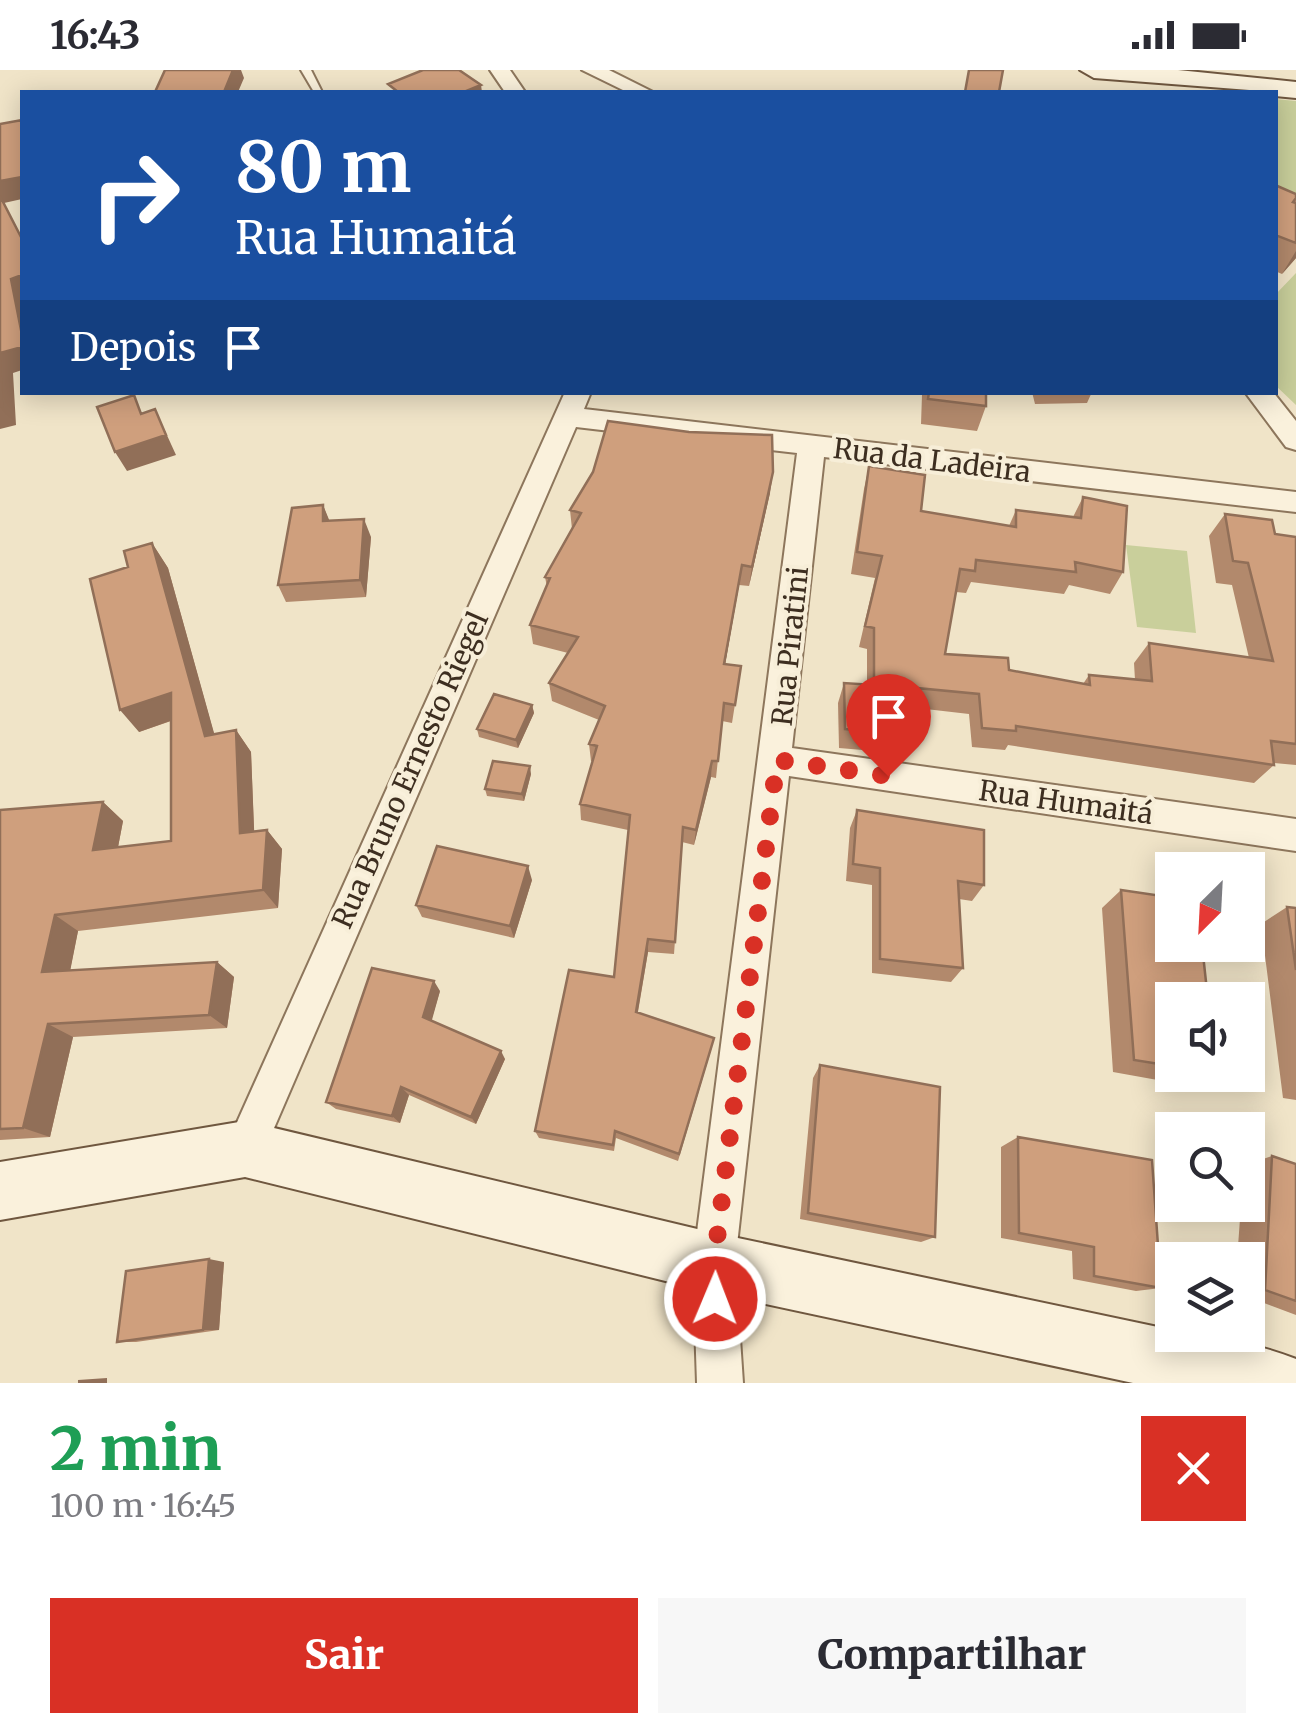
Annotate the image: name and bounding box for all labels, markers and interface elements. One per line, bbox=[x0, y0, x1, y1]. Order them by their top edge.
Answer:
text: 16:43 bbox=[50, 12, 140, 59]
text: 80 m bbox=[235, 123, 411, 211]
icon: right bbox=[70, 130, 200, 260]
text: Rua Humaitá bbox=[235, 210, 517, 266]
icon: arrive bbox=[216, 320, 271, 375]
text: Depois bbox=[70, 324, 196, 371]
street label: Rua da Ladeira bbox=[831, 430, 1033, 490]
street label: Rua Piratini bbox=[764, 564, 816, 728]
street label: Rua Bruno Ernesto Riegel bbox=[324, 606, 496, 934]
pin bbox=[846, 674, 931, 777]
icon: arrive bbox=[861, 689, 916, 744]
street label: Rua Humaitá bbox=[977, 772, 1155, 832]
north arrow bbox=[1155, 852, 1265, 962]
map controls bbox=[1155, 852, 1265, 1352]
button: sound bbox=[1155, 982, 1265, 1092]
button: search bbox=[1155, 1112, 1265, 1222]
button: layers bbox=[1155, 1242, 1265, 1352]
position arrow bbox=[663, 1247, 767, 1351]
text: 2 min bbox=[50, 1411, 222, 1486]
button: close bbox=[1141, 1416, 1246, 1521]
text: 100 m · 16:45 bbox=[50, 1486, 236, 1526]
button: Sair bbox=[50, 1598, 638, 1713]
button: Compartilhar bbox=[658, 1598, 1246, 1713]

